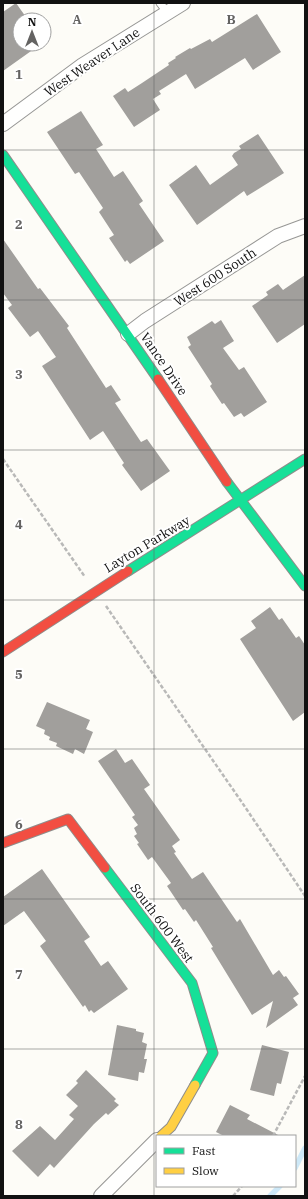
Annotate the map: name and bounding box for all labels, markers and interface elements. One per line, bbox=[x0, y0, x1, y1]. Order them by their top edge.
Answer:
text: A bbox=[72, 11, 82, 28]
text: B bbox=[226, 11, 236, 28]
north arrow bbox=[12, 12, 52, 52]
text: N bbox=[28, 15, 37, 29]
street label: West Weaver Lane bbox=[41, 24, 143, 100]
text: 1 bbox=[15, 66, 23, 83]
text: 2 bbox=[15, 216, 23, 233]
street label: West 600 South bbox=[171, 244, 259, 310]
street label: Vance Drive bbox=[137, 329, 191, 399]
text: 3 bbox=[15, 366, 23, 383]
street label: Layton Parkway bbox=[101, 512, 193, 576]
text: 4 bbox=[15, 516, 23, 533]
text: 5 bbox=[15, 666, 23, 683]
text: 6 bbox=[15, 816, 23, 833]
street label: South 600 West bbox=[127, 880, 198, 966]
text: 7 bbox=[15, 966, 23, 983]
text: 8 bbox=[15, 1116, 23, 1133]
legend bbox=[156, 1135, 296, 1187]
text: Fast bbox=[192, 1143, 216, 1158]
text: Slow bbox=[192, 1163, 219, 1178]

